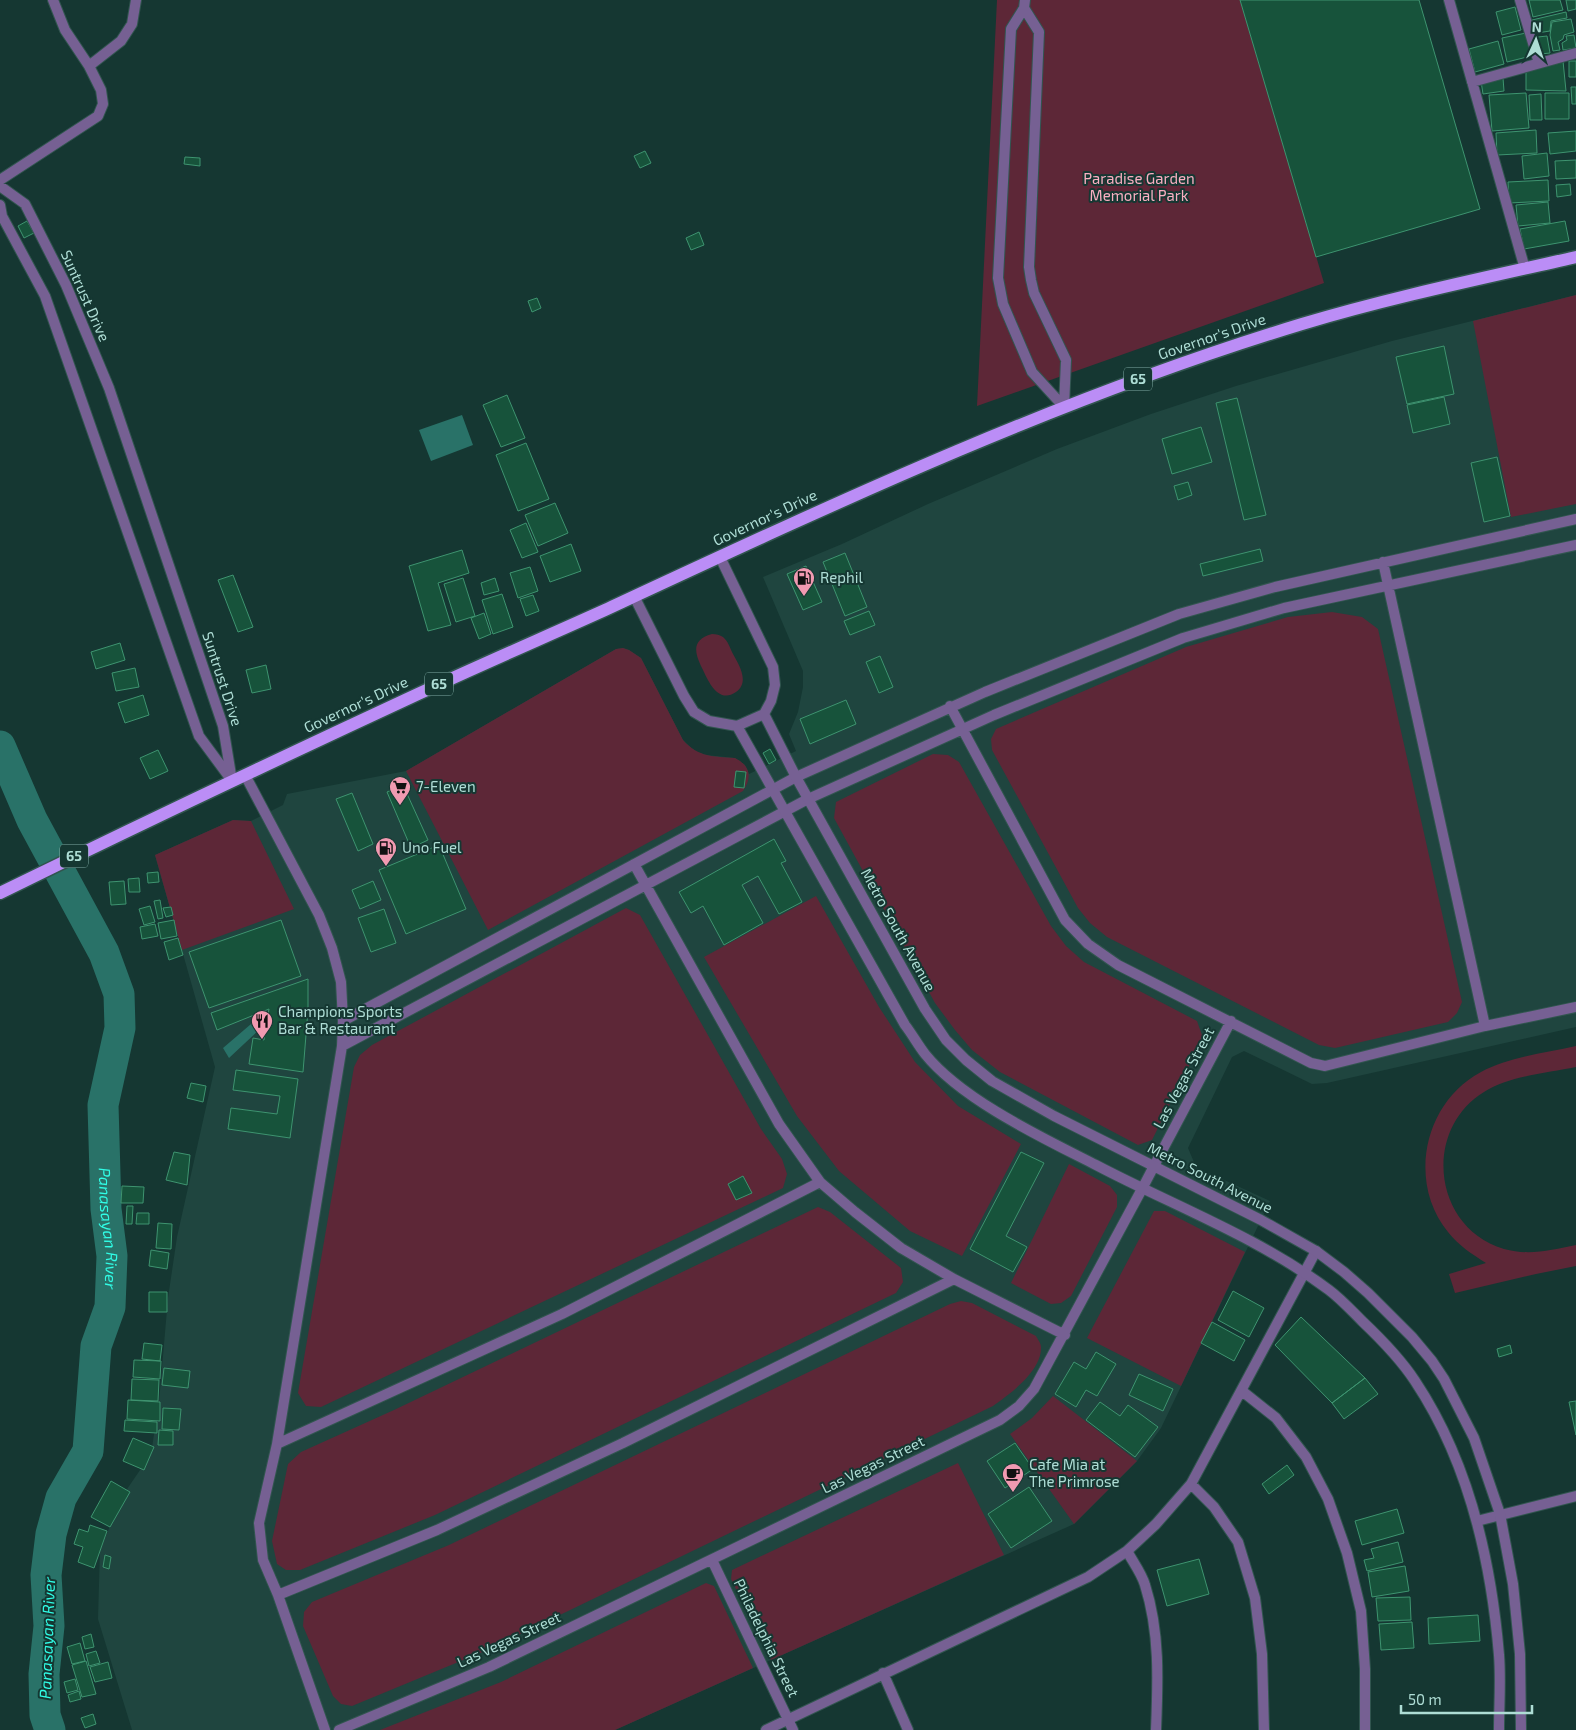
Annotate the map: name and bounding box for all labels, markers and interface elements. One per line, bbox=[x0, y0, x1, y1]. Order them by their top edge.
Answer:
north arrow bbox=[1511, 15, 1561, 65]
text: N bbox=[1531, 18, 1542, 35]
park label: Paradise Garden Memorial Park bbox=[1083, 169, 1195, 204]
street label: Suntrust Drive bbox=[58, 247, 114, 344]
street label: Governor's Drive bbox=[1155, 309, 1268, 363]
road number: 65 bbox=[1124, 368, 1152, 390]
street label: Governor's Drive bbox=[710, 485, 819, 549]
fuel station icon: Rephil bbox=[792, 566, 816, 597]
place label: Rephil bbox=[820, 568, 863, 586]
street label: Suntrust Drive bbox=[199, 629, 247, 728]
street label: Governor's Drive bbox=[301, 672, 410, 736]
road number: 65 bbox=[425, 672, 453, 696]
supermarket icon: 7-Eleven bbox=[388, 775, 412, 806]
place label: 7-Eleven bbox=[416, 777, 476, 795]
fuel station icon: Uno Fuel bbox=[374, 836, 398, 867]
place label: Uno Fuel bbox=[402, 838, 462, 856]
road number: 65 bbox=[60, 844, 88, 868]
street label: Metro South Avenue bbox=[858, 865, 940, 994]
place label: Champions Sports Bar & Restaurant bbox=[278, 1002, 402, 1037]
restaurant icon: Champions Sports Bar & Restaurant bbox=[250, 1009, 274, 1040]
street label: Las Vegas Street bbox=[1149, 1023, 1218, 1131]
street label: Metro South Avenue bbox=[1145, 1138, 1276, 1216]
water label: Panasayan River bbox=[96, 1167, 122, 1290]
street label: Las Vegas Street bbox=[818, 1431, 927, 1497]
place label: Cafe Mia at The Primrose bbox=[1029, 1455, 1120, 1490]
cafe icon: Cafe Mia at The Primrose bbox=[1001, 1462, 1025, 1493]
street label: Philadelphia Street bbox=[730, 1575, 803, 1700]
water label: Panasayan River bbox=[35, 1576, 59, 1699]
street label: Las Vegas Street bbox=[454, 1607, 564, 1671]
scale bar bbox=[1401, 1682, 1532, 1714]
text: 50 m bbox=[1408, 1690, 1442, 1708]

